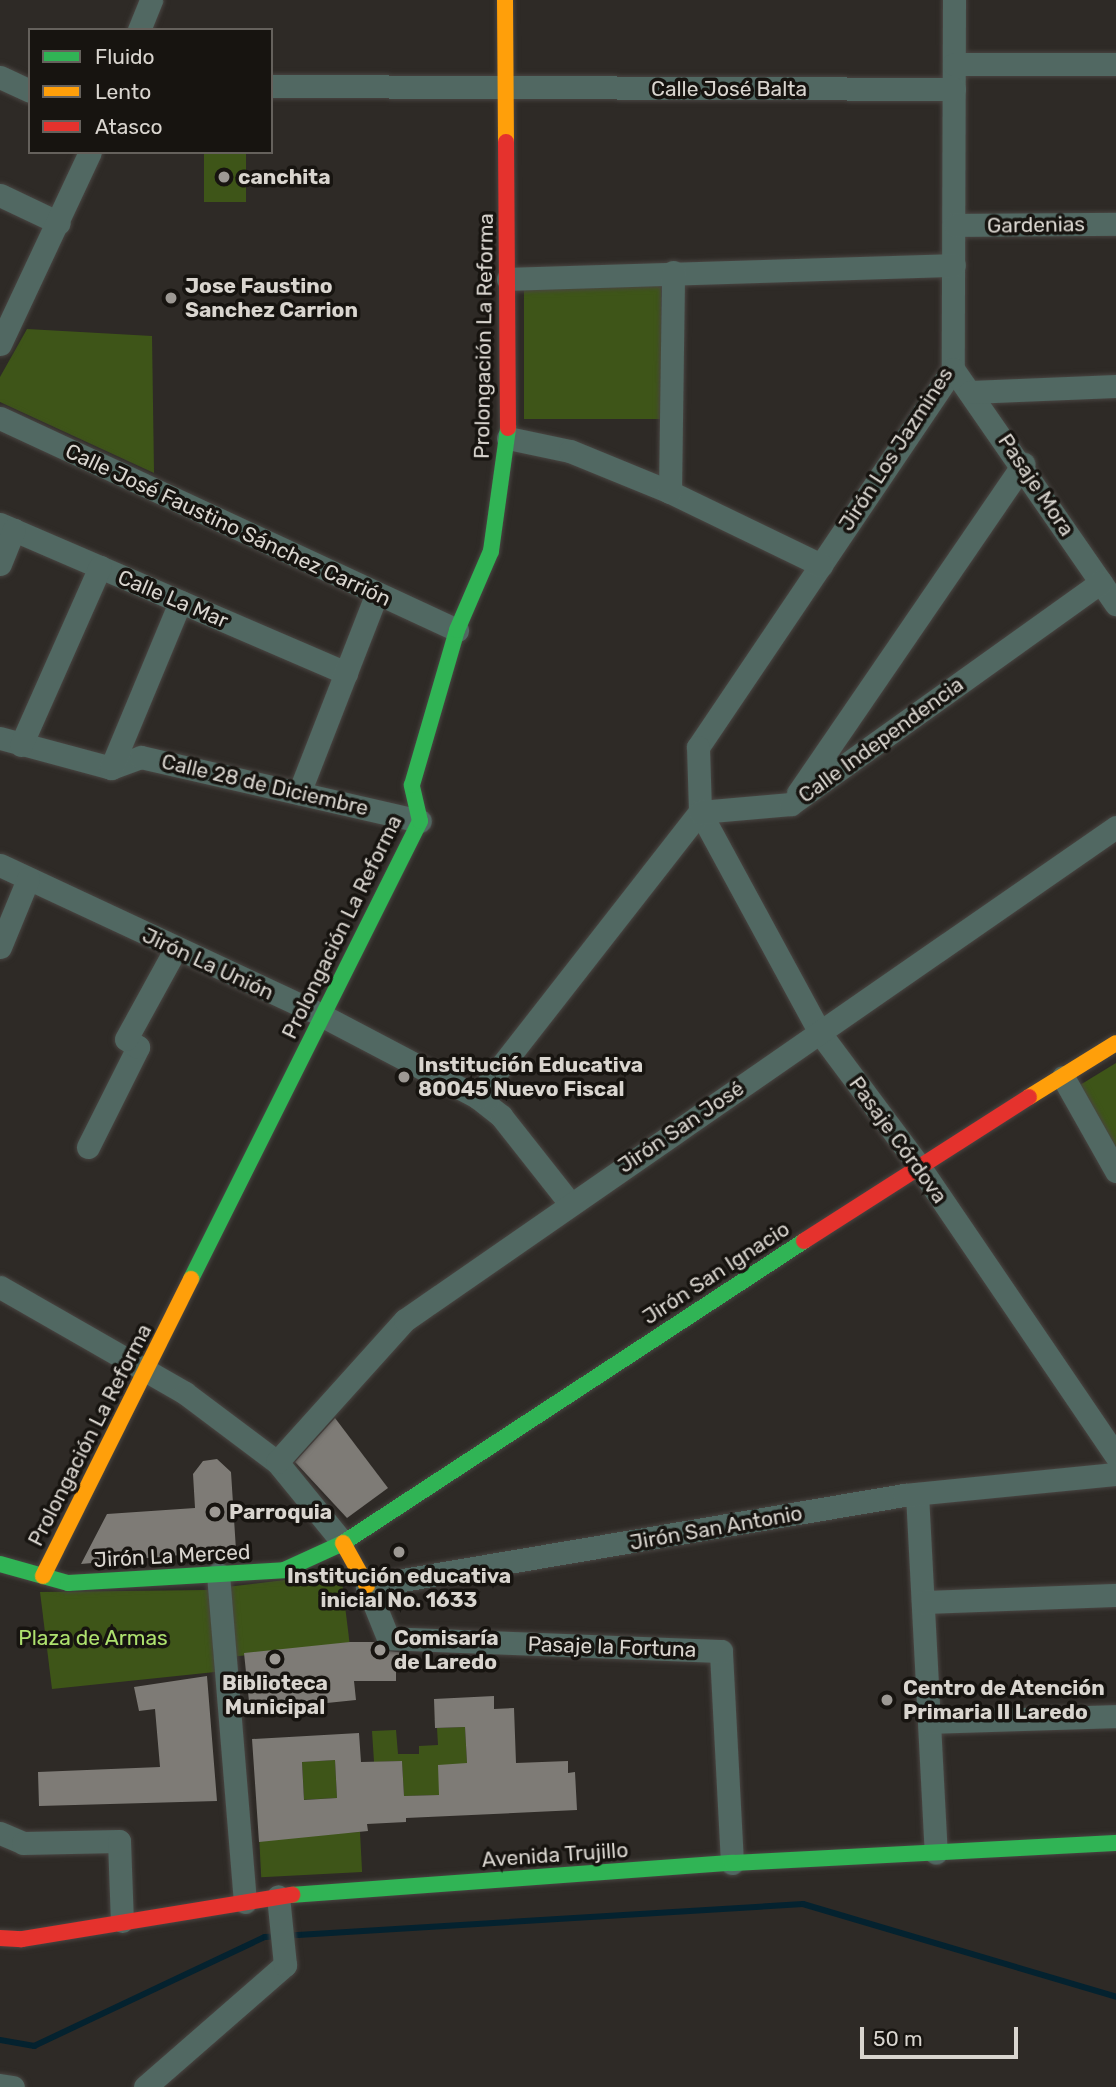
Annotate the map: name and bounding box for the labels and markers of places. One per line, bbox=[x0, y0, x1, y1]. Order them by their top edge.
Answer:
place label: canchita bbox=[238, 164, 331, 190]
marker: canchita bbox=[216, 169, 232, 185]
place label: Jose Faustino Sanchez Carrion bbox=[185, 273, 358, 323]
marker: Jose Faustino Sanchez Carrion bbox=[163, 290, 179, 306]
place label: Institución Educativa 80045 Nuevo Fiscal bbox=[418, 1052, 643, 1102]
marker: Institución Educativa 80045 Nuevo Fiscal bbox=[396, 1069, 412, 1085]
place label: Parroquia bbox=[229, 1499, 332, 1525]
marker: Parroquia bbox=[207, 1504, 223, 1520]
marker: Institución educativa inicial No. 1633 bbox=[391, 1544, 407, 1560]
place label: Institución educativa inicial No. 1633 bbox=[287, 1563, 511, 1613]
place label: Comisaría de Laredo bbox=[394, 1625, 499, 1675]
marker: Comisaría de Laredo bbox=[372, 1642, 388, 1658]
marker: Biblioteca Municipal bbox=[267, 1651, 283, 1667]
place label: Biblioteca Municipal bbox=[222, 1670, 328, 1720]
place label: Centro de Atención Primaria II Laredo bbox=[903, 1675, 1105, 1725]
marker: Centro de Atención Primaria II Laredo bbox=[877, 1690, 897, 1710]

